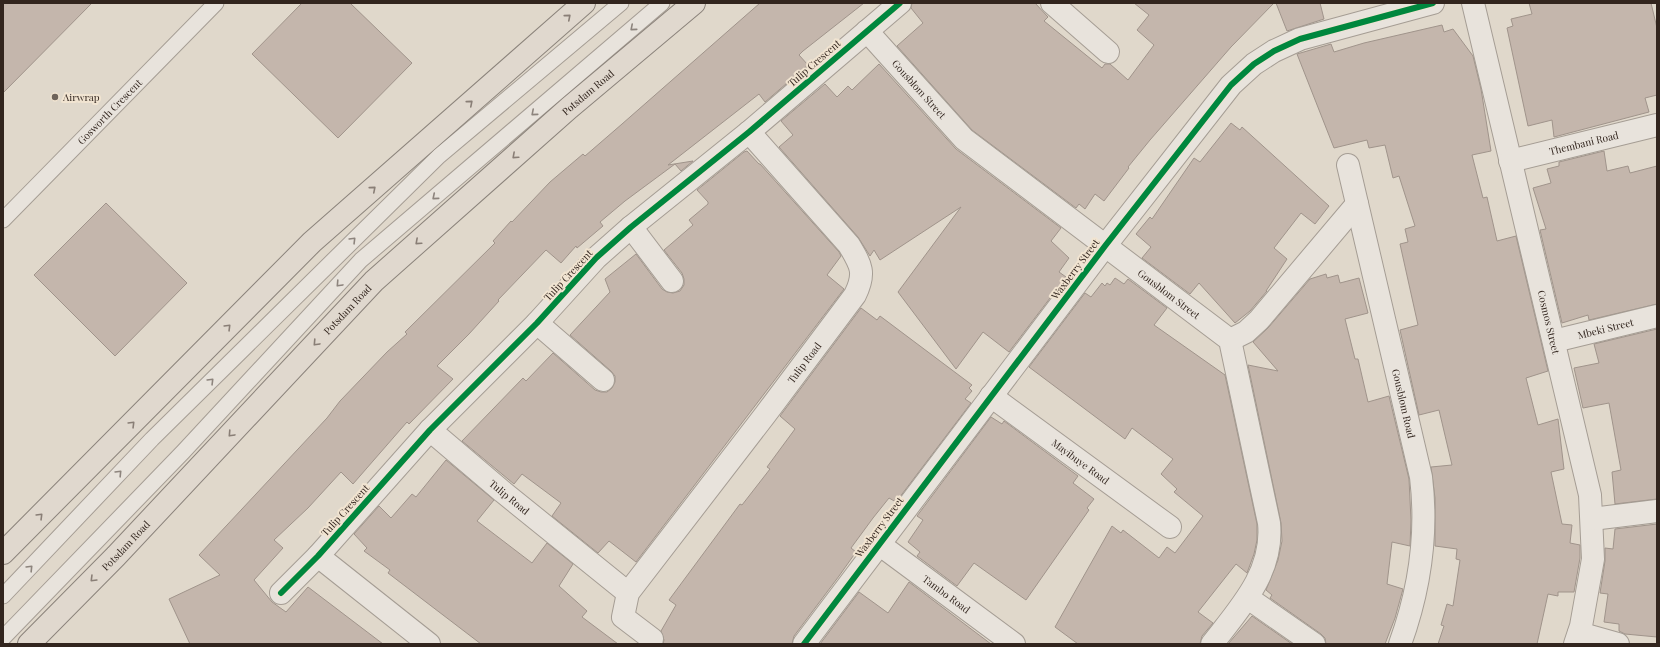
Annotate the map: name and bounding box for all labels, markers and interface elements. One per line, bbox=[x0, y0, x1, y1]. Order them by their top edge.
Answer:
one-way arrow bbox=[563, 15, 570, 22]
one-way arrow bbox=[630, 24, 637, 31]
street label: Tulip Crescent bbox=[785, 36, 844, 90]
street label: Gousblom Street bbox=[889, 57, 950, 122]
street label: Potsdam Road bbox=[559, 66, 617, 118]
street label: Gosworth Crescent bbox=[74, 75, 145, 147]
place label: Airwrap bbox=[62, 90, 100, 104]
marker: Airwrap bbox=[50, 92, 60, 102]
one-way arrow bbox=[465, 100, 473, 108]
one-way arrow bbox=[531, 108, 538, 115]
street label: Thembani Road bbox=[1548, 128, 1620, 158]
one-way arrow bbox=[512, 151, 520, 158]
one-way arrow bbox=[368, 187, 375, 194]
one-way arrow bbox=[432, 193, 440, 200]
street label: Waxberry Street bbox=[1047, 236, 1103, 303]
one-way arrow bbox=[348, 237, 356, 245]
one-way arrow bbox=[415, 237, 423, 245]
street label: Tulip Crescent bbox=[541, 246, 596, 304]
street label: Gousblom Street bbox=[1135, 266, 1203, 322]
one-way arrow bbox=[336, 279, 343, 287]
street label: Potsdam Road bbox=[320, 281, 375, 338]
street label: Cosmos Street bbox=[1535, 289, 1563, 356]
street label: Mbeki Street bbox=[1576, 315, 1635, 342]
one-way arrow bbox=[223, 324, 231, 332]
one-way arrow bbox=[313, 338, 320, 346]
street label: Tulip Road bbox=[784, 339, 824, 386]
street label: Gousblom Road bbox=[1389, 368, 1419, 440]
one-way arrow bbox=[206, 378, 214, 386]
one-way arrow bbox=[127, 421, 135, 428]
one-way arrow bbox=[228, 429, 236, 437]
street label: Mayibuye Road bbox=[1049, 436, 1112, 487]
one-way arrow bbox=[115, 470, 122, 478]
street label: Tulip Road bbox=[486, 476, 533, 518]
street label: Tulip Crescent bbox=[318, 481, 372, 539]
street label: Waxberry Street bbox=[851, 494, 907, 561]
one-way arrow bbox=[35, 513, 43, 521]
street label: Potsdam Road bbox=[98, 517, 153, 574]
one-way arrow bbox=[25, 565, 32, 572]
street label: Tambo Road bbox=[920, 572, 973, 617]
one-way arrow bbox=[91, 574, 98, 582]

